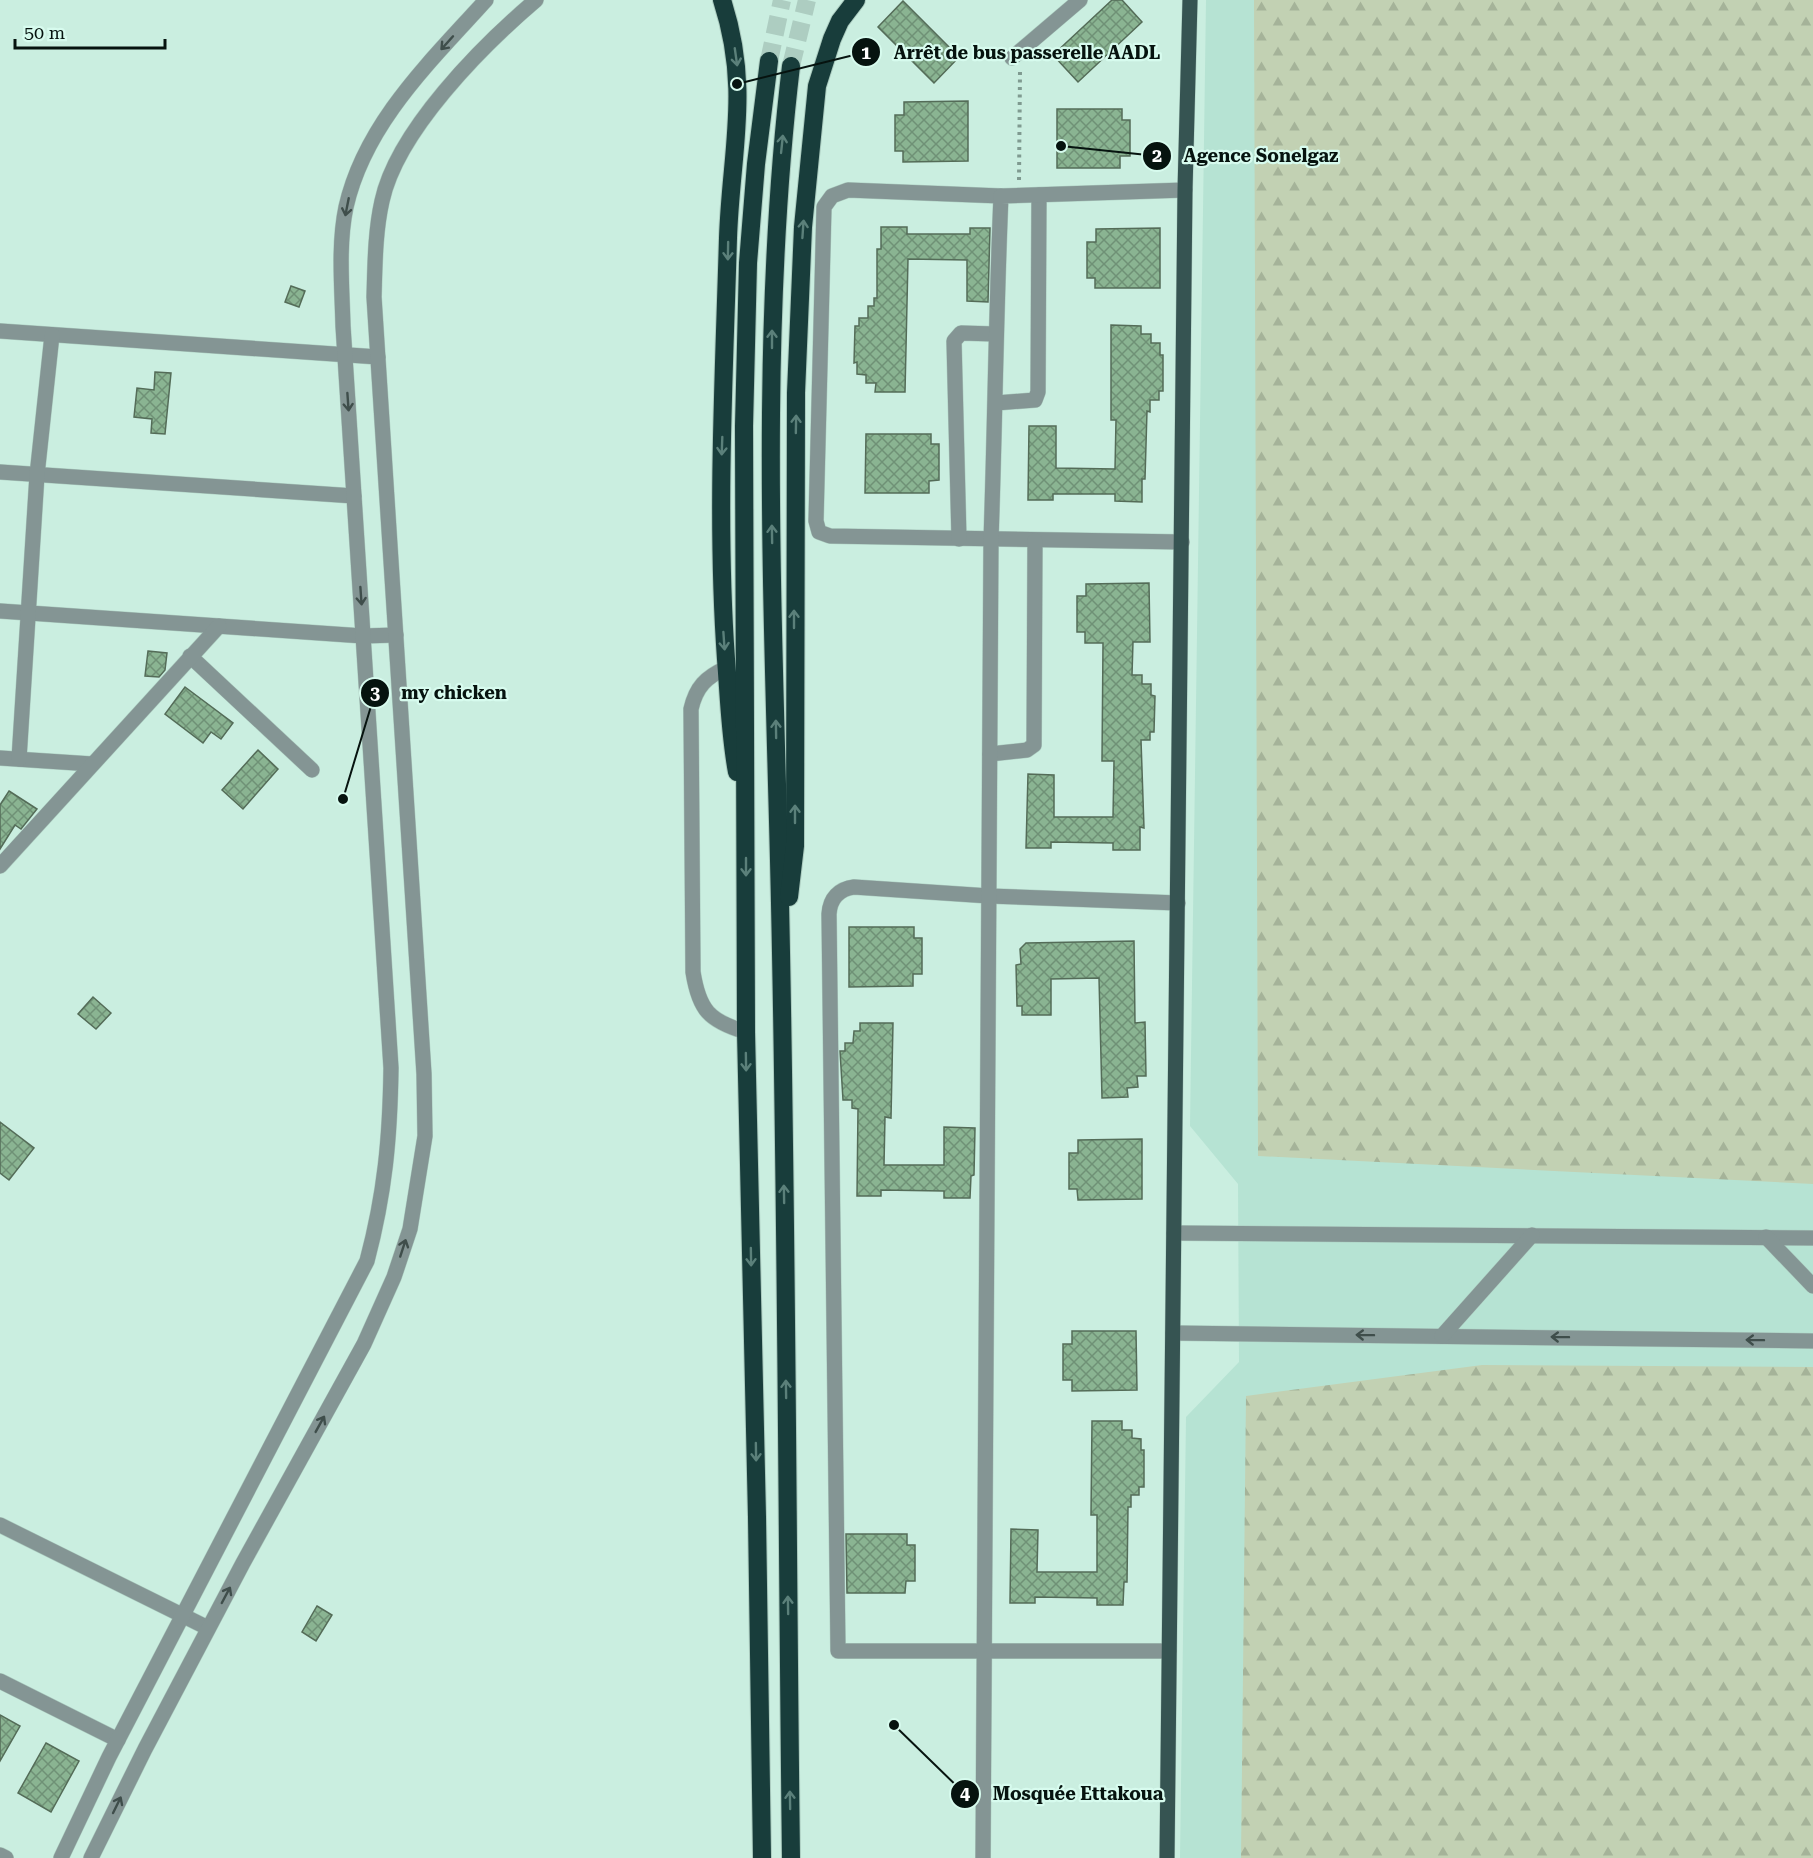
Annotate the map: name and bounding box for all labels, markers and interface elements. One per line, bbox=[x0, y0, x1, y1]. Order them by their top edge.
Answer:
scale bar bbox=[15, 12, 165, 50]
text: 50 m bbox=[24, 22, 65, 43]
callout: Arrêt de bus passerelle AADL bbox=[851, 34, 1172, 70]
one-way arrow bbox=[440, 35, 454, 50]
text: 1 bbox=[861, 42, 871, 63]
text: Arrêt de bus passerelle AADL bbox=[894, 42, 1160, 63]
one-way arrow bbox=[731, 46, 742, 66]
one-way arrow bbox=[777, 135, 788, 154]
callout: Agence Sonelgaz bbox=[1142, 138, 1350, 174]
text: 2 bbox=[1152, 145, 1162, 166]
text: Agence Sonelgaz bbox=[1184, 145, 1338, 166]
one-way arrow bbox=[341, 197, 352, 217]
one-way arrow bbox=[798, 220, 809, 239]
one-way arrow bbox=[722, 241, 734, 261]
one-way arrow bbox=[766, 329, 778, 349]
one-way arrow bbox=[343, 391, 354, 411]
one-way arrow bbox=[790, 414, 801, 434]
one-way arrow bbox=[717, 435, 728, 455]
one-way arrow bbox=[766, 524, 778, 544]
one-way arrow bbox=[355, 586, 366, 606]
one-way arrow bbox=[788, 609, 800, 629]
one-way arrow bbox=[719, 630, 730, 650]
callout: my chicken bbox=[360, 675, 519, 711]
text: 3 bbox=[370, 682, 380, 703]
text: my chicken bbox=[401, 682, 507, 703]
one-way arrow bbox=[771, 719, 782, 739]
one-way arrow bbox=[789, 804, 800, 824]
one-way arrow bbox=[740, 857, 752, 877]
one-way arrow bbox=[741, 1052, 752, 1072]
one-way arrow bbox=[778, 1184, 789, 1204]
one-way arrow bbox=[398, 1239, 409, 1258]
one-way arrow bbox=[745, 1247, 757, 1267]
one-way arrow bbox=[1355, 1329, 1375, 1341]
one-way arrow bbox=[1550, 1332, 1570, 1343]
one-way arrow bbox=[1745, 1334, 1765, 1346]
one-way arrow bbox=[780, 1379, 792, 1399]
one-way arrow bbox=[314, 1416, 326, 1433]
one-way arrow bbox=[750, 1442, 762, 1462]
one-way arrow bbox=[220, 1587, 232, 1604]
one-way arrow bbox=[782, 1595, 794, 1615]
callout: Mosquée Ettakoua bbox=[950, 1776, 1175, 1812]
text: 4 bbox=[960, 1783, 970, 1804]
text: Mosquée Ettakoua bbox=[993, 1783, 1164, 1804]
one-way arrow bbox=[784, 1790, 796, 1810]
one-way arrow bbox=[111, 1797, 123, 1815]

